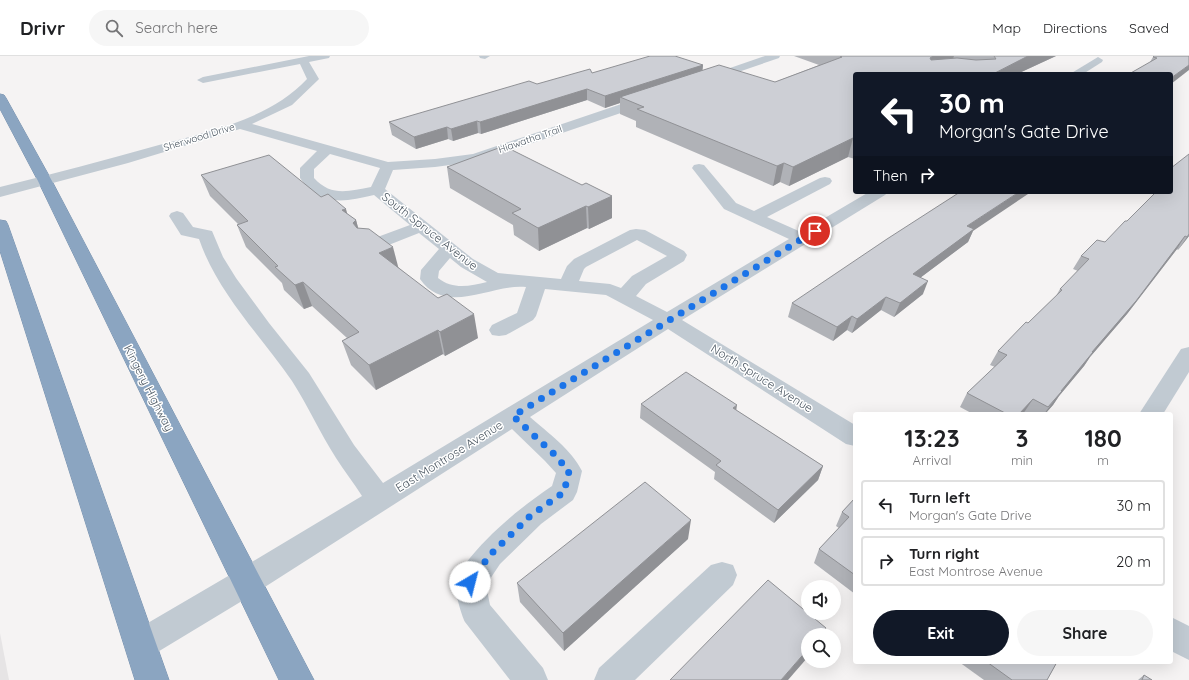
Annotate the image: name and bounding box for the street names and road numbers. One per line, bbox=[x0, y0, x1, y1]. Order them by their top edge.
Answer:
street label: Sherwood Drive bbox=[162, 120, 237, 154]
street label: Hiawatha Trail bbox=[496, 122, 564, 156]
street label: South Spruce Avenue bbox=[379, 189, 481, 273]
street label: North Spruce Avenue bbox=[708, 340, 816, 416]
street label: Kingery Highway bbox=[121, 342, 177, 434]
street label: East Montrose Avenue bbox=[393, 417, 506, 495]

